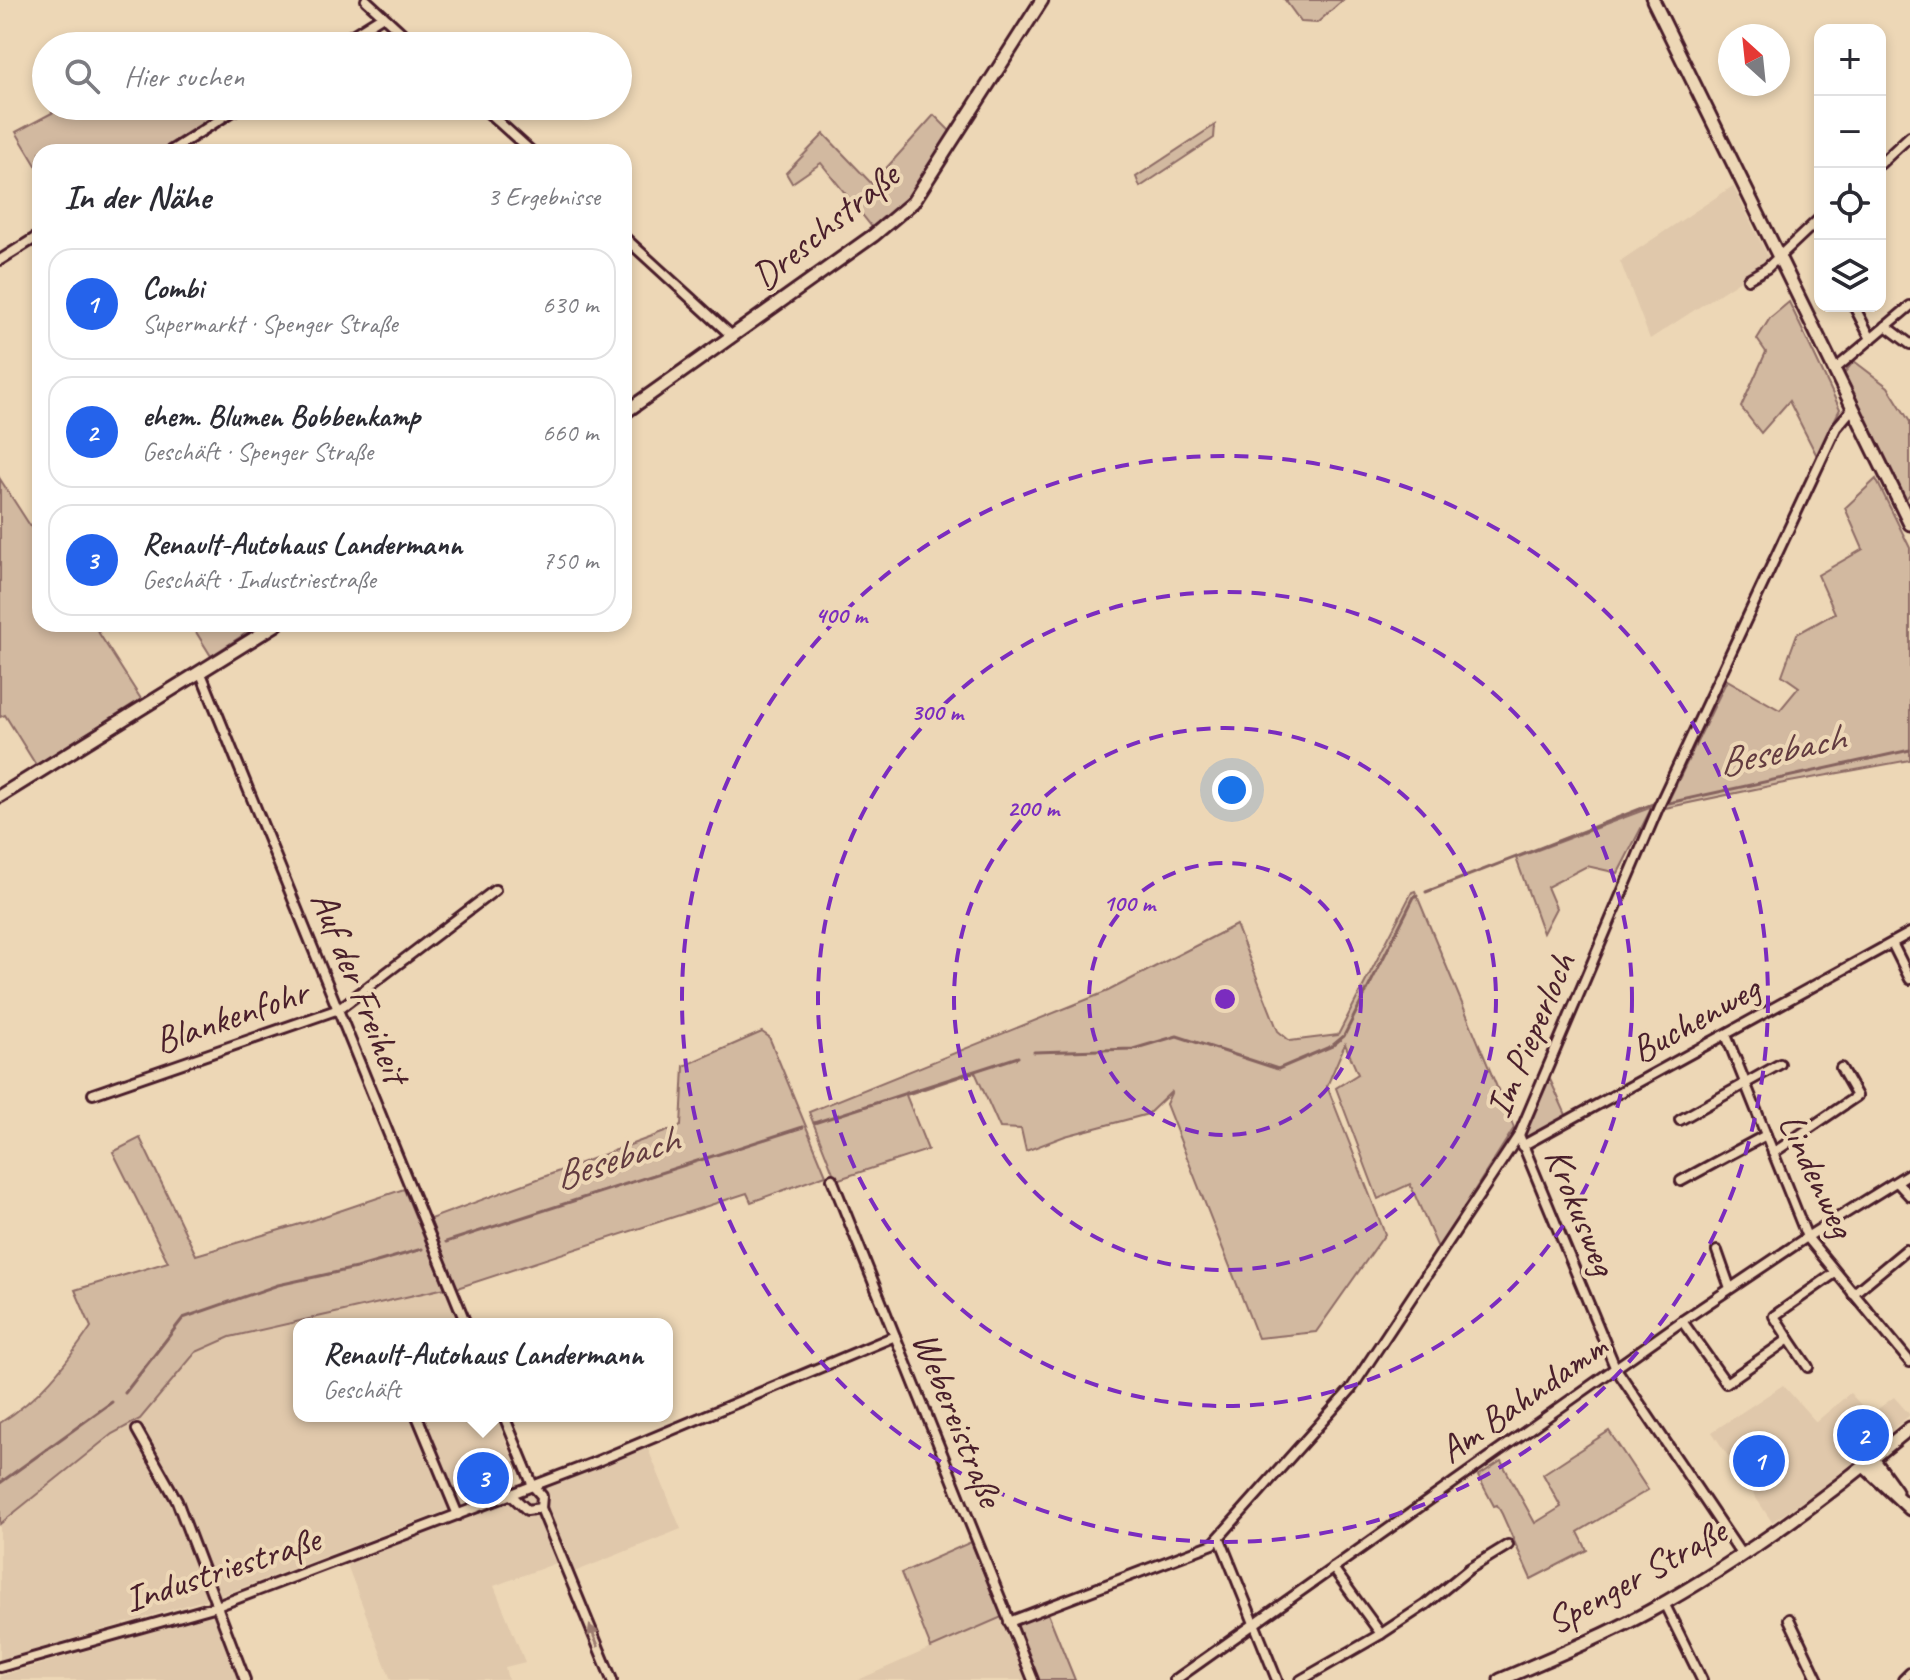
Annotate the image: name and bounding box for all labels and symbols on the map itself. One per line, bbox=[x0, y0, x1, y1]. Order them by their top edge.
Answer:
north arrow bbox=[1718, 24, 1790, 96]
street label: Dreschstraße bbox=[742, 151, 910, 300]
text: 400 m bbox=[815, 600, 869, 630]
text: 300 m bbox=[911, 697, 965, 727]
water label: Besebach bbox=[1713, 712, 1852, 788]
your location bbox=[1212, 770, 1252, 810]
text: 200 m bbox=[1007, 793, 1061, 823]
street label: Auf der Freiheit bbox=[300, 884, 422, 1095]
text: 100 m bbox=[1103, 888, 1157, 918]
street label: Im Pieperloch bbox=[1474, 945, 1586, 1124]
street label: Buchenweg bbox=[1623, 963, 1770, 1073]
street label: Blankenfohr bbox=[148, 966, 318, 1064]
centre of rings bbox=[1211, 985, 1239, 1013]
street label: Lindenweg bbox=[1768, 1106, 1867, 1246]
water label: Besebach bbox=[548, 1113, 688, 1202]
street label: Krokusweg bbox=[1534, 1141, 1629, 1284]
street label: Am Bahndamm bbox=[1430, 1322, 1618, 1473]
street label: Webereistraße bbox=[902, 1325, 1015, 1516]
pin: 2 bbox=[1837, 1405, 1889, 1465]
pin: 1 bbox=[1733, 1431, 1785, 1491]
pin: 3 bbox=[457, 1448, 509, 1508]
street label: Spenger Straße bbox=[1538, 1506, 1737, 1645]
street label: Industriestraße bbox=[118, 1514, 328, 1623]
one-way arrow bbox=[588, 1624, 601, 1648]

